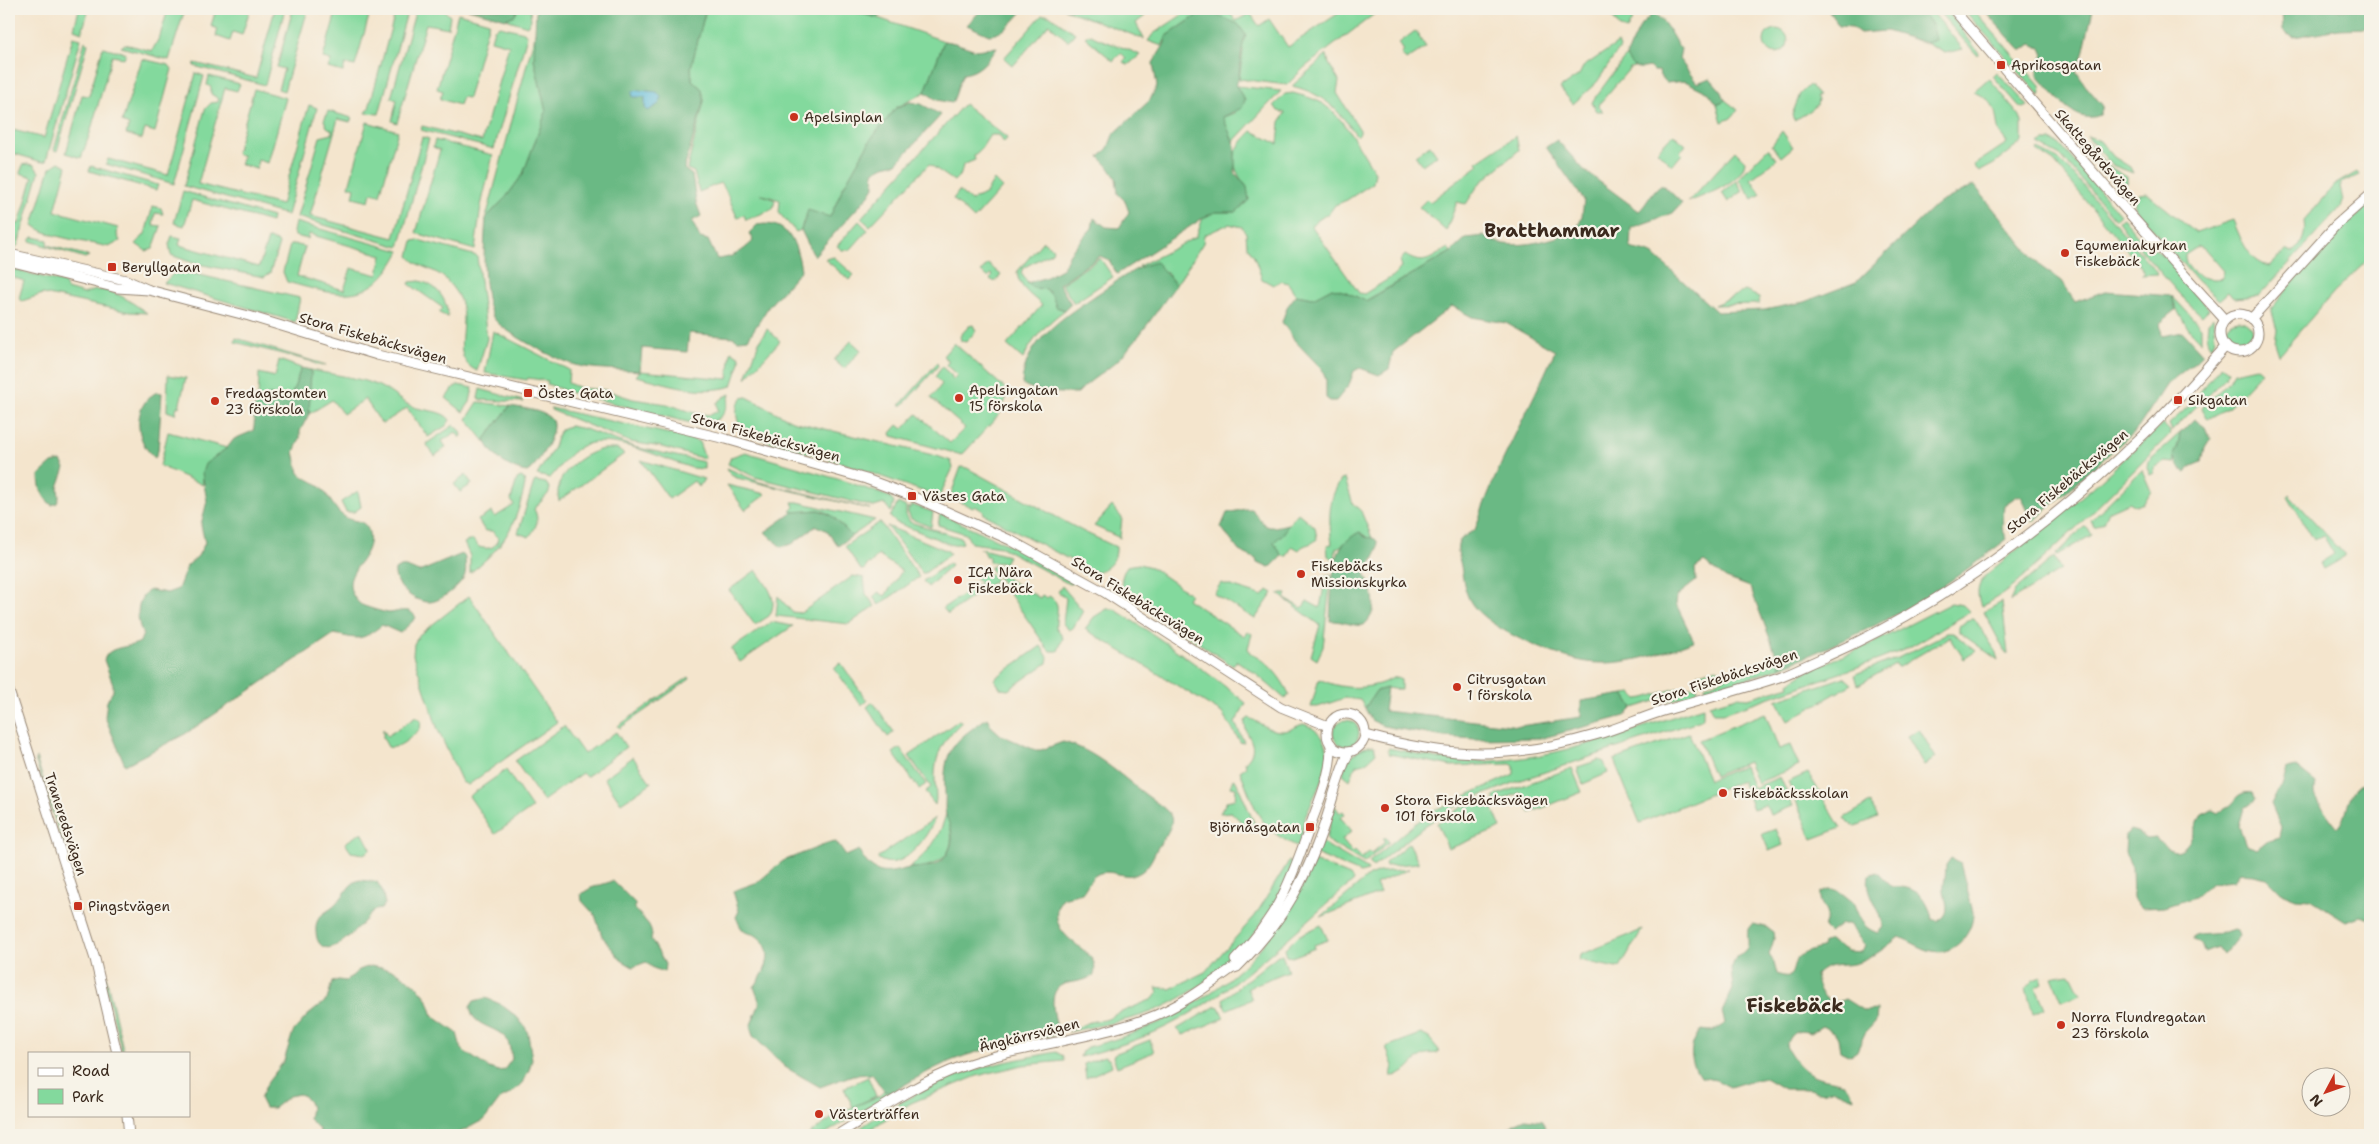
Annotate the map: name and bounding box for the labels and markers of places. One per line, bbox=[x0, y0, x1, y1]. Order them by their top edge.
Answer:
place label: Aprikosgatan bbox=[2011, 56, 2102, 74]
marker: Aprikosgatan bbox=[1995, 59, 2007, 71]
place label: Apelsinplan bbox=[804, 108, 883, 126]
marker: Apelsinplan bbox=[788, 111, 800, 123]
place label: Equmeniakyrkan Fiskebäck bbox=[2075, 236, 2187, 270]
marker: Equmeniakyrkan Fiskebäck bbox=[2059, 247, 2071, 259]
place label: Beryllgatan bbox=[122, 258, 201, 276]
marker: Beryllgatan bbox=[106, 261, 118, 273]
place label: Apelsingatan 15 förskola bbox=[969, 381, 1058, 415]
place label: Fredagstomten 23 förskola bbox=[225, 384, 327, 418]
place label: Östes Gata bbox=[538, 384, 614, 402]
marker: Östes Gata bbox=[522, 387, 534, 399]
place label: Sikgatan bbox=[2188, 391, 2248, 409]
marker: Apelsingatan 15 förskola bbox=[953, 392, 965, 404]
marker: Sikgatan bbox=[2172, 394, 2184, 406]
marker: Fredagstomten 23 förskola bbox=[209, 395, 221, 407]
place label: Västes Gata bbox=[922, 487, 1005, 505]
marker: Västes Gata bbox=[906, 490, 918, 502]
place label: Fiskebäcks Missionskyrka bbox=[1311, 557, 1407, 591]
place label: ICA Nära Fiskebäck bbox=[968, 563, 1033, 597]
marker: Fiskebäcks Missionskyrka bbox=[1295, 568, 1307, 580]
marker: ICA Nära Fiskebäck bbox=[952, 574, 964, 586]
place label: Citrusgatan 1 förskola bbox=[1467, 670, 1547, 704]
marker: Citrusgatan 1 förskola bbox=[1451, 681, 1463, 693]
place label: Fiskebäcksskolan bbox=[1733, 784, 1849, 802]
marker: Fiskebäcksskolan bbox=[1717, 787, 1729, 799]
place label: Stora Fiskebäcksvägen 101 förskola bbox=[1395, 791, 1548, 825]
marker: Stora Fiskebäcksvägen 101 förskola bbox=[1379, 802, 1391, 814]
place label: Björnåsgatan bbox=[1209, 818, 1300, 836]
marker: Björnåsgatan bbox=[1304, 821, 1316, 833]
place label: Pingstvägen bbox=[88, 897, 170, 915]
marker: Pingstvägen bbox=[72, 900, 84, 912]
place label: Norra Flundregatan 23 förskola bbox=[2071, 1008, 2206, 1042]
marker: Norra Flundregatan 23 förskola bbox=[2055, 1019, 2067, 1031]
place label: Västerträffen bbox=[829, 1105, 920, 1123]
marker: Västerträffen bbox=[813, 1108, 825, 1120]

